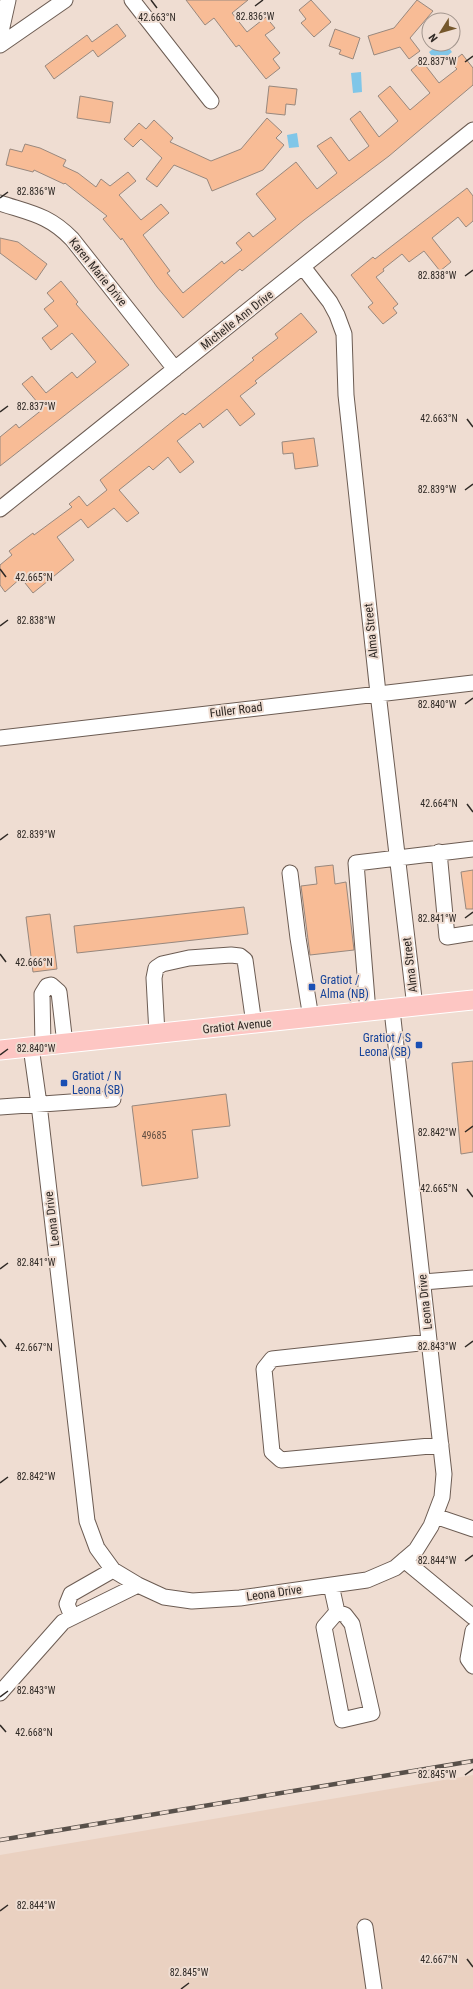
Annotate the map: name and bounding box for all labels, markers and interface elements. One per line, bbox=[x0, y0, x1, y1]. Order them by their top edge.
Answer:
text: 82.836°W bbox=[236, 11, 275, 22]
text: 42.663°N bbox=[138, 12, 176, 23]
north arrow bbox=[421, 12, 461, 52]
text: N bbox=[426, 31, 441, 44]
text: 82.837°W bbox=[418, 56, 457, 67]
text: 82.836°W bbox=[17, 186, 56, 197]
street label: Karen Marie Drive bbox=[66, 235, 130, 309]
text: 82.838°W bbox=[418, 270, 457, 281]
street label: Michelle Ann Drive bbox=[198, 287, 276, 353]
text: 82.837°W bbox=[17, 401, 56, 412]
text: 42.663°N bbox=[420, 413, 458, 424]
text: 82.839°W bbox=[418, 484, 457, 495]
text: 42.665°N bbox=[15, 572, 53, 583]
street label: Alma Street bbox=[361, 602, 381, 659]
text: 82.838°W bbox=[17, 615, 56, 626]
text: 82.840°W bbox=[418, 699, 457, 710]
street label: Fuller Road bbox=[209, 700, 263, 720]
text: 42.664°N bbox=[420, 798, 458, 809]
text: 82.839°W bbox=[17, 829, 56, 840]
text: 82.841°W bbox=[418, 913, 457, 924]
street label: Alma Street bbox=[400, 936, 420, 993]
text: 42.666°N bbox=[15, 957, 53, 968]
place label: Gratiot / Alma (NB) bbox=[320, 973, 369, 1001]
marker: Gratiot / Alma (NB) bbox=[307, 982, 317, 992]
street label: Gratiot Avenue bbox=[202, 1015, 273, 1037]
place label: Gratiot / S Leona (SB) bbox=[359, 1031, 411, 1059]
marker: Gratiot / S Leona (SB) bbox=[414, 1040, 424, 1050]
text: 82.840°W bbox=[17, 1043, 56, 1054]
place label: Gratiot / N Leona (SB) bbox=[72, 1069, 124, 1097]
marker: Gratiot / N Leona (SB) bbox=[59, 1078, 69, 1088]
text: 82.842°W bbox=[418, 1127, 457, 1138]
house number: 49685 bbox=[142, 1130, 166, 1141]
text: 42.665°N bbox=[420, 1183, 458, 1194]
street label: Leona Drive bbox=[42, 1190, 62, 1247]
text: 82.841°W bbox=[17, 1257, 56, 1268]
street label: Leona Drive bbox=[415, 1273, 435, 1330]
text: 82.843°W bbox=[418, 1341, 457, 1352]
text: 42.667°N bbox=[15, 1342, 53, 1353]
text: 82.842°W bbox=[17, 1471, 56, 1482]
text: 82.844°W bbox=[418, 1555, 457, 1566]
street label: Leona Drive bbox=[245, 1582, 303, 1604]
text: 82.843°W bbox=[17, 1685, 56, 1696]
text: 42.668°N bbox=[15, 1727, 53, 1738]
text: 82.845°W bbox=[418, 1769, 457, 1780]
text: 82.844°W bbox=[17, 1900, 56, 1911]
text: 42.667°N bbox=[420, 1954, 458, 1965]
text: 82.845°W bbox=[170, 1967, 209, 1978]

